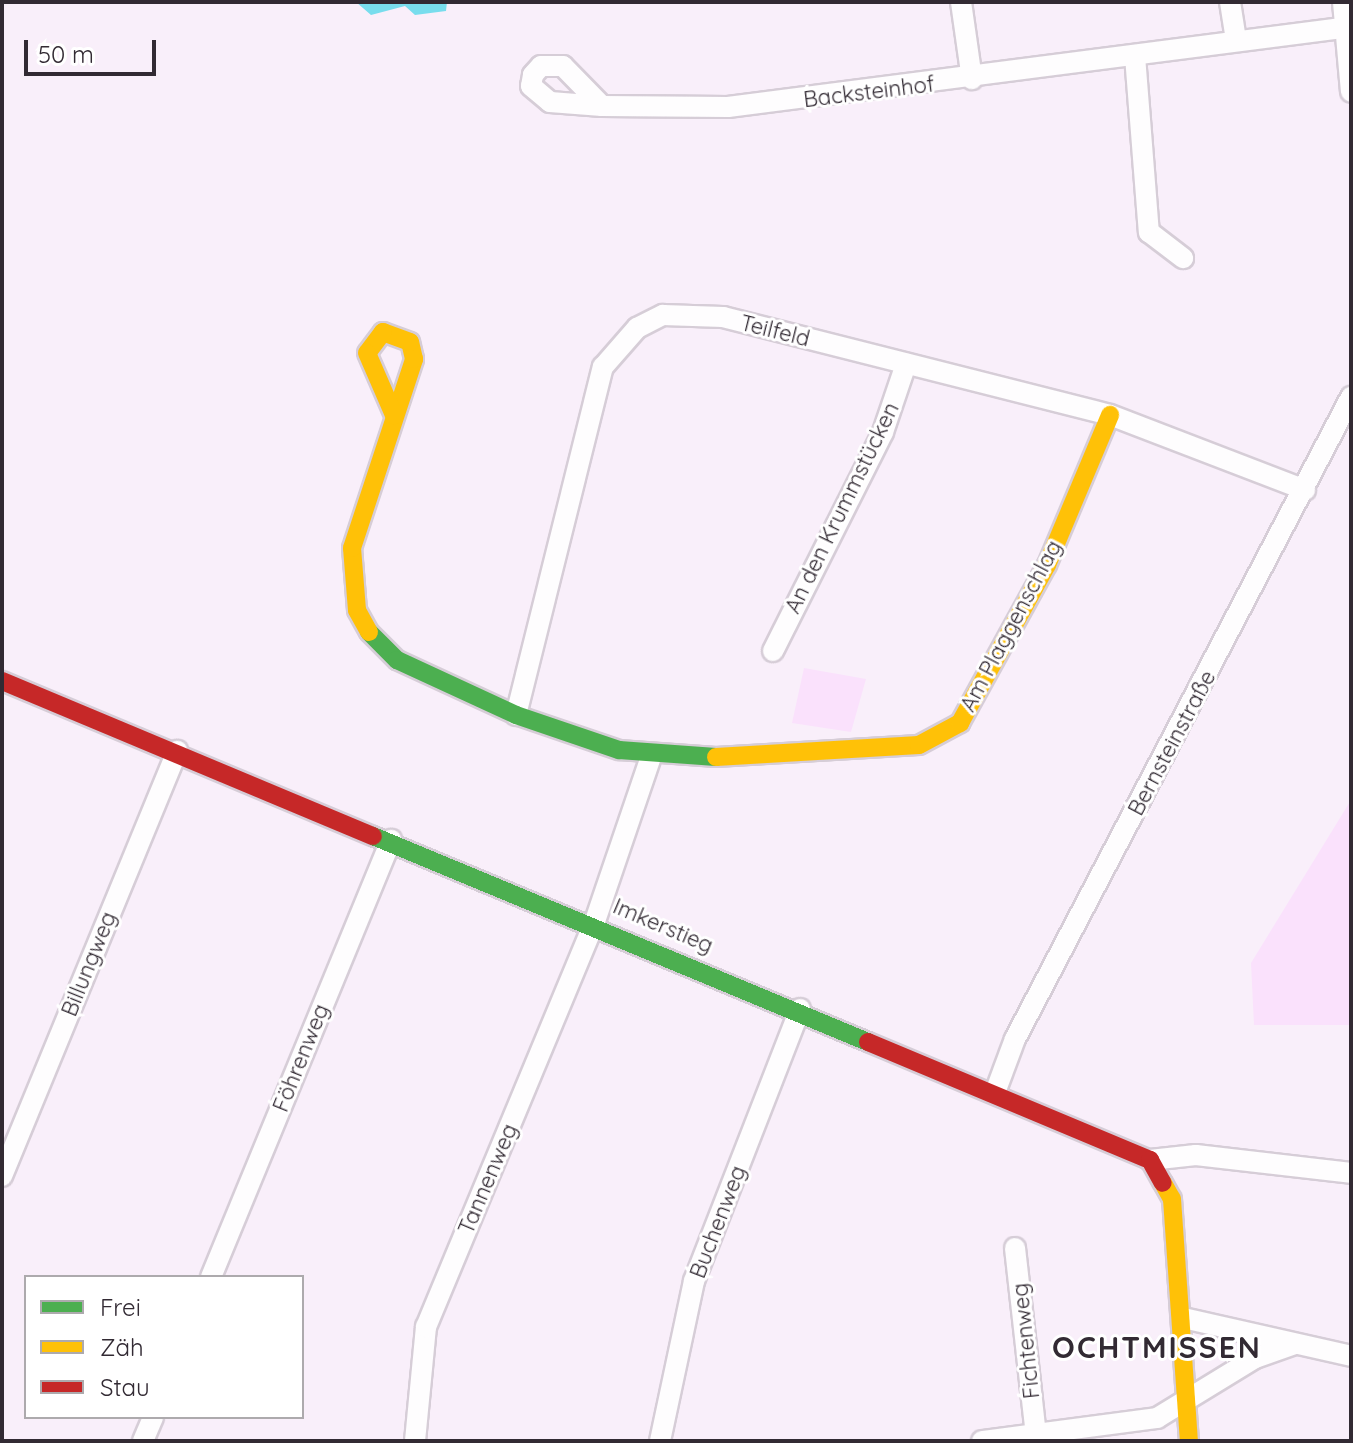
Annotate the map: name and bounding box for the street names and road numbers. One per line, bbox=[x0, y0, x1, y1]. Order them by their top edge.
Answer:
street label: Backsteinhof bbox=[802, 71, 936, 113]
street label: Teilfeld bbox=[738, 310, 812, 352]
street label: An den Krummstücken bbox=[779, 398, 905, 618]
street label: Am Plaggenschlag bbox=[955, 536, 1067, 716]
street label: Bernsteinstraße bbox=[1123, 666, 1221, 820]
street label: Imkerstieg bbox=[609, 893, 717, 959]
street label: Billungweg bbox=[56, 908, 122, 1020]
street label: Föhrenweg bbox=[267, 1000, 335, 1116]
street label: Tannenweg bbox=[453, 1120, 523, 1238]
street label: Buchenweg bbox=[684, 1162, 752, 1282]
street label: Fichtenweg bbox=[1007, 1282, 1045, 1400]

